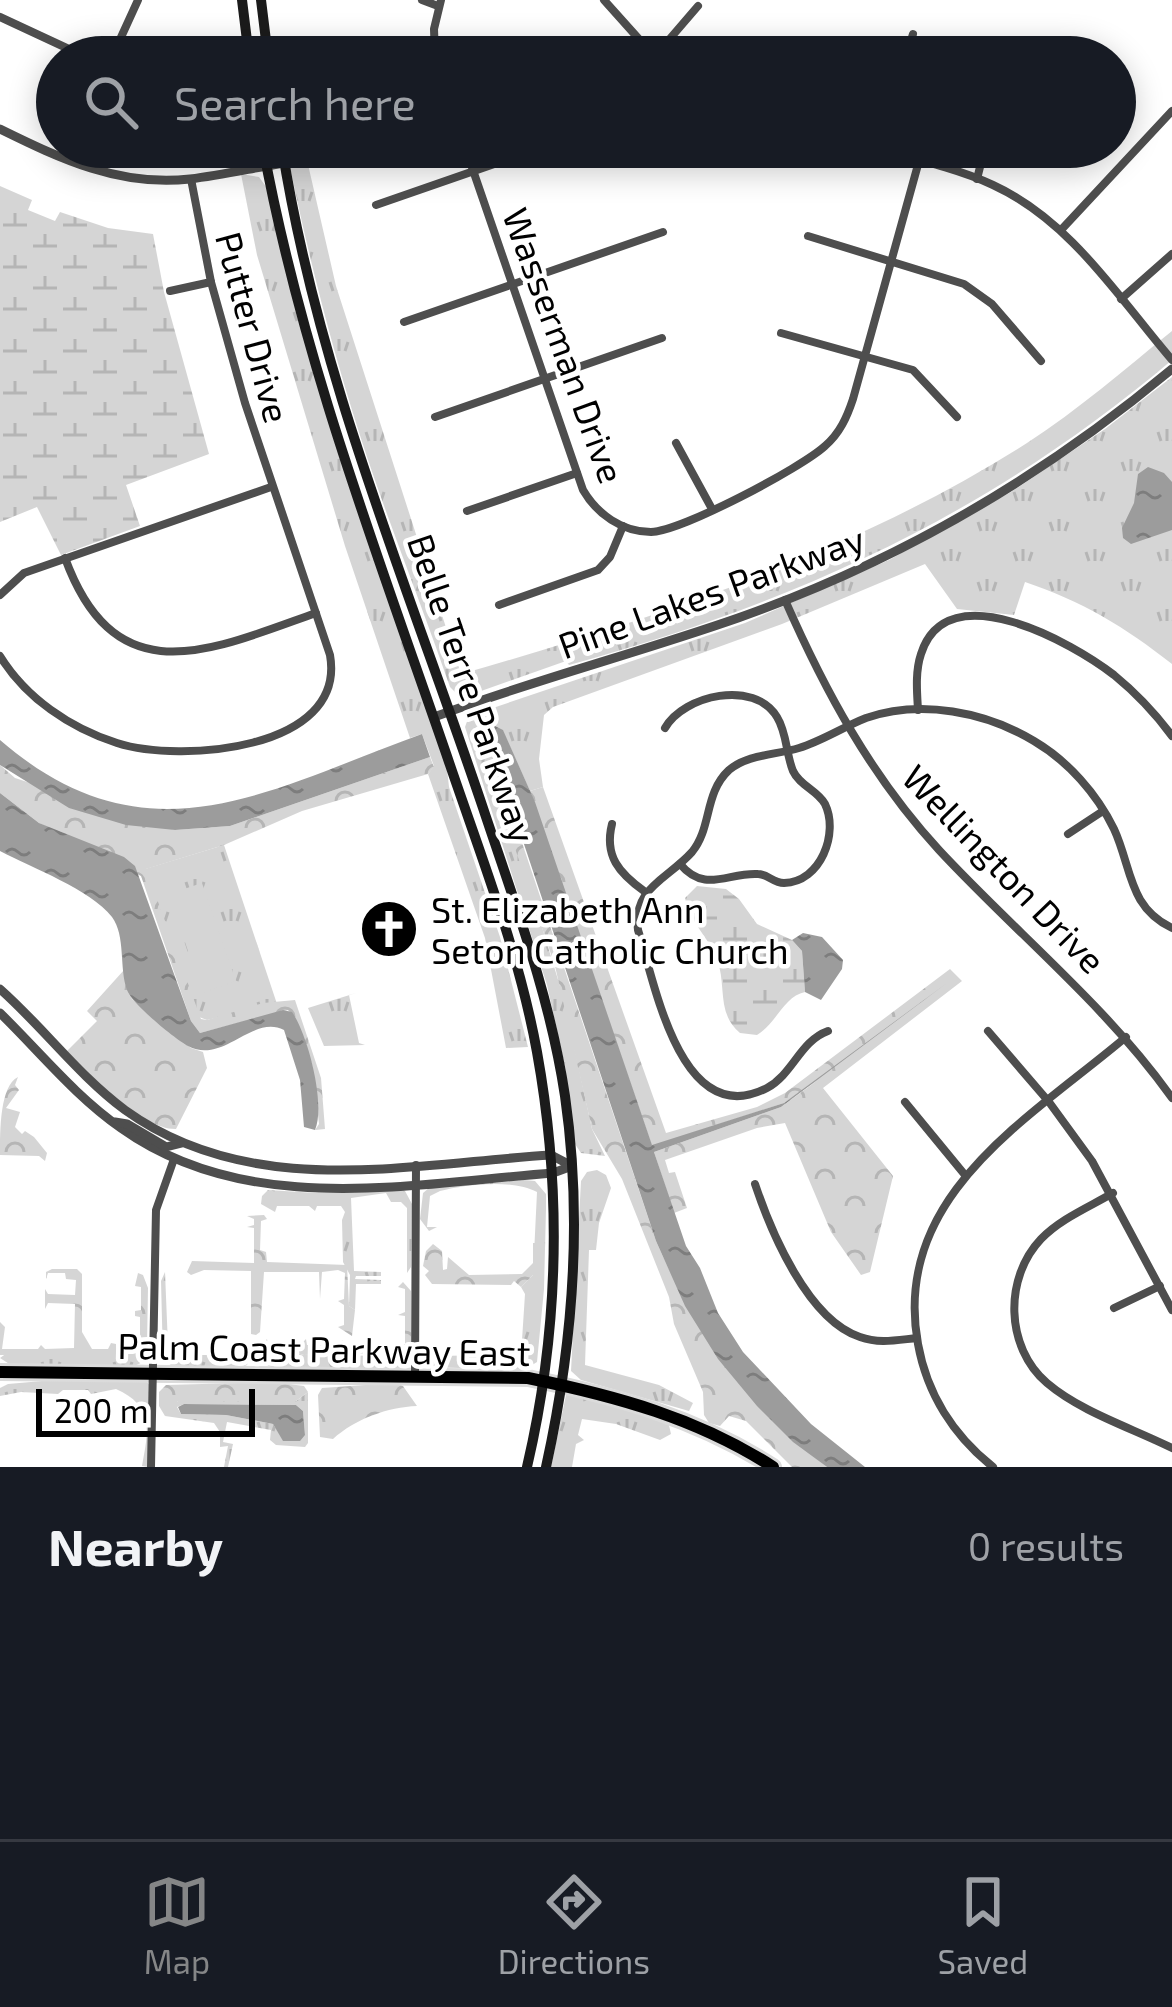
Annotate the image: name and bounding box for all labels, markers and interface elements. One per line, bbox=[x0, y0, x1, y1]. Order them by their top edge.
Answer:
search box bbox=[36, 36, 1136, 168]
icon: search bbox=[78, 69, 144, 135]
text: Search here bbox=[174, 75, 416, 129]
street label: Wasserman Drive bbox=[495, 202, 635, 488]
street label: Putter Drive bbox=[208, 227, 300, 427]
street label: Pine Lakes Parkway bbox=[552, 516, 870, 666]
street label: Belle Terre Parkway bbox=[400, 528, 546, 848]
street label: Wellington Drive bbox=[895, 755, 1115, 981]
place label: St. Elizabeth Ann Seton Catholic Church bbox=[431, 887, 789, 971]
church icon: St. Elizabeth Ann Seton Catholic Church bbox=[358, 898, 420, 960]
street label: Palm Coast Parkway East bbox=[117, 1323, 531, 1373]
scale bar bbox=[36, 1383, 255, 1436]
text: 200 m bbox=[54, 1390, 149, 1430]
text: Nearby bbox=[48, 1515, 223, 1576]
text: 0 results bbox=[968, 1522, 1124, 1569]
tab: Map bbox=[144, 1869, 210, 1981]
tab: Directions bbox=[498, 1869, 650, 1981]
tab: Saved bbox=[938, 1869, 1028, 1981]

